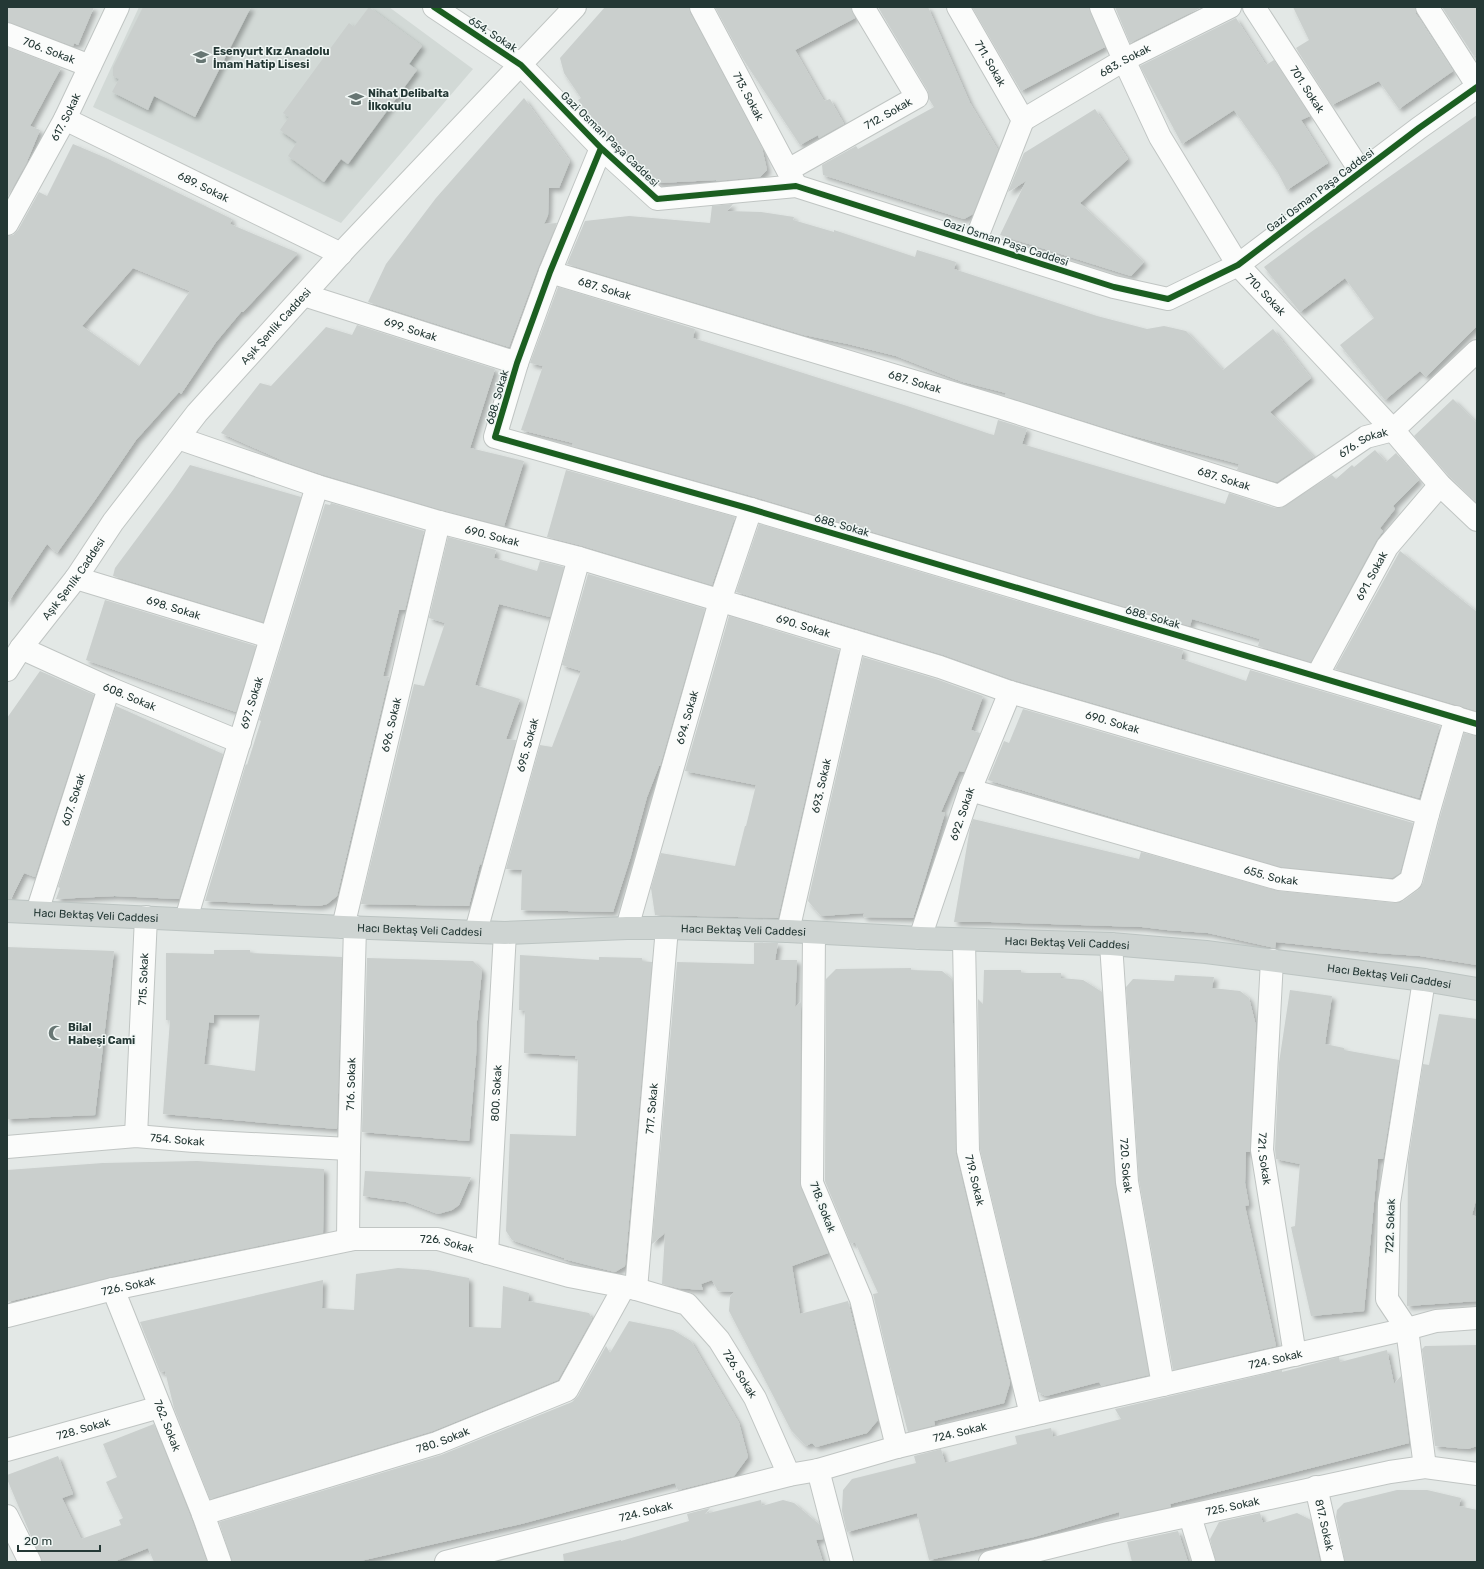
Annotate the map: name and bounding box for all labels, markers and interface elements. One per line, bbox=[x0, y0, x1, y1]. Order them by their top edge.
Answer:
street label: 654. Sokak bbox=[466, 14, 520, 55]
street label: 706. Sokak bbox=[21, 35, 77, 67]
street label: 711. Sokak bbox=[972, 38, 1009, 89]
street label: 683. Sokak bbox=[1097, 42, 1153, 80]
place label: Esenyurt Kız Anadolu İmam Hatip Lisesi bbox=[213, 45, 330, 71]
school or university icon: Esenyurt Kız Anadolu İmam Hatip Lisesi bbox=[192, 48, 210, 66]
street label: 701. Sokak bbox=[1287, 64, 1327, 116]
street label: 713. Sokak bbox=[730, 70, 766, 123]
place label: Nihat Delibalta İlkokulu bbox=[368, 87, 449, 113]
street label: Gazi Osman Paşa Caddesi bbox=[558, 89, 661, 190]
school or university icon: Nihat Delibalta İlkokulu bbox=[347, 90, 365, 108]
street label: 617. Sokak bbox=[48, 91, 83, 143]
street label: 712. Sokak bbox=[862, 95, 915, 132]
street label: Gazi Osman Paşa Caddesi bbox=[1264, 146, 1377, 235]
street label: 689. Sokak bbox=[175, 169, 231, 205]
street label: Gazi Osman Paşa Caddesi bbox=[941, 216, 1070, 269]
street label: 710. Sokak bbox=[1242, 271, 1288, 319]
street label: 687. Sokak bbox=[576, 275, 633, 303]
street label: Aşık Şenlik Caddesi bbox=[238, 286, 314, 367]
street label: 699. Sokak bbox=[382, 315, 439, 344]
street label: 688. Sokak bbox=[483, 368, 512, 426]
street label: 687. Sokak bbox=[887, 368, 943, 396]
street label: 676. Sokak bbox=[1336, 426, 1390, 461]
street label: 687. Sokak bbox=[1196, 465, 1252, 494]
street label: 688. Sokak bbox=[813, 511, 871, 540]
street label: 690. Sokak bbox=[463, 523, 521, 549]
street label: Aşık Şenlik Caddesi bbox=[40, 535, 108, 623]
street label: 691. Sokak bbox=[1353, 549, 1391, 603]
street label: 698. Sokak bbox=[145, 594, 202, 623]
street label: 688. Sokak bbox=[1124, 603, 1182, 632]
street label: 690. Sokak bbox=[774, 612, 832, 641]
street label: 697. Sokak bbox=[238, 675, 266, 731]
street label: 608. Sokak bbox=[101, 680, 158, 714]
street label: 694. Sokak bbox=[674, 689, 701, 746]
street label: 696. Sokak bbox=[379, 696, 404, 753]
street label: 690. Sokak bbox=[1084, 708, 1141, 737]
street label: 695. Sokak bbox=[514, 716, 542, 774]
street label: 693. Sokak bbox=[809, 757, 834, 814]
street label: 607. Sokak bbox=[59, 772, 88, 828]
street label: 692. Sokak bbox=[947, 785, 978, 842]
street label: 655. Sokak bbox=[1242, 863, 1299, 888]
street label: Hacı Bektaş Veli Caddesi bbox=[33, 906, 159, 925]
street label: Hacı Bektaş Veli Caddesi bbox=[357, 922, 482, 939]
street label: Hacı Bektaş Veli Caddesi bbox=[681, 922, 806, 939]
street label: Hacı Bektaş Veli Caddesi bbox=[1004, 935, 1130, 953]
street label: 715. Sokak bbox=[136, 952, 151, 1006]
street label: Hacı Bektaş Veli Caddesi bbox=[1326, 962, 1452, 991]
place label: Bilal Habeşi Cami bbox=[68, 1021, 135, 1047]
mosque icon: Bilal Habeşi Cami bbox=[47, 1024, 65, 1042]
street label: 716. Sokak bbox=[344, 1057, 358, 1111]
street label: 800. Sokak bbox=[488, 1064, 505, 1122]
street label: 717. Sokak bbox=[643, 1082, 661, 1135]
street label: 754. Sokak bbox=[149, 1131, 205, 1149]
street label: 721. Sokak bbox=[1255, 1132, 1274, 1186]
street label: 720. Sokak bbox=[1117, 1138, 1135, 1194]
street label: 719. Sokak bbox=[962, 1153, 987, 1207]
street label: 718. Sokak bbox=[807, 1180, 838, 1235]
street label: 722. Sokak bbox=[1383, 1198, 1398, 1253]
street label: 726. Sokak bbox=[420, 1233, 475, 1256]
street label: 726. Sokak bbox=[100, 1274, 157, 1299]
street label: 726. Sokak bbox=[720, 1347, 760, 1401]
street label: 724. Sokak bbox=[1247, 1347, 1304, 1372]
street label: 762. Sokak bbox=[151, 1398, 183, 1454]
street label: 728. Sokak bbox=[55, 1415, 112, 1443]
street label: 724. Sokak bbox=[932, 1420, 988, 1445]
street label: 780. Sokak bbox=[415, 1424, 472, 1456]
street label: 725. Sokak bbox=[1205, 1494, 1261, 1519]
street label: 817. Sokak bbox=[1312, 1498, 1336, 1553]
street label: 724. Sokak bbox=[618, 1499, 674, 1525]
scale bar bbox=[18, 1527, 100, 1553]
text: 20 m bbox=[24, 1534, 52, 1548]

